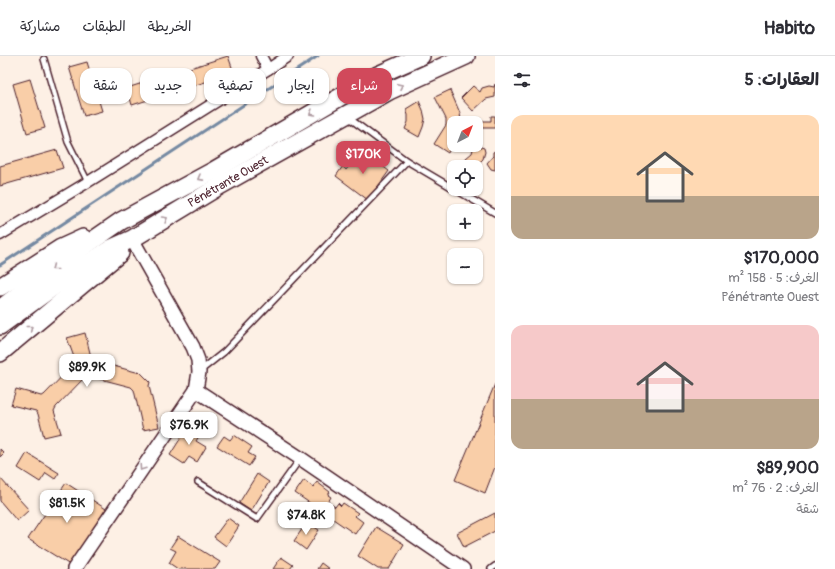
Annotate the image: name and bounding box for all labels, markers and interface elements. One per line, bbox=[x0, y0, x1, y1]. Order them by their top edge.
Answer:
text: Habito bbox=[764, 16, 815, 40]
text: مشاركة bbox=[20, 18, 60, 35]
text: الطبقات bbox=[82, 18, 126, 35]
text: الخريطة bbox=[148, 18, 191, 35]
chip: شقة bbox=[80, 68, 132, 104]
chip: جديد bbox=[140, 68, 196, 104]
chip: تصفية bbox=[204, 68, 266, 104]
chip: إيجار bbox=[274, 68, 329, 104]
chip: شراء bbox=[337, 68, 392, 104]
icon: filters bbox=[511, 69, 533, 91]
text: العقارات: 5 bbox=[745, 69, 819, 90]
one-way arrow bbox=[396, 83, 403, 91]
one-way arrow bbox=[309, 109, 317, 116]
north arrow bbox=[447, 116, 483, 152]
map controls bbox=[447, 116, 483, 284]
pin: $170K bbox=[335, 141, 391, 175]
icon: home bbox=[629, 141, 701, 213]
text: $170K bbox=[345, 146, 381, 162]
street label: Pénétrante Ouest bbox=[185, 153, 271, 211]
button: locate bbox=[447, 160, 483, 196]
one-way arrow bbox=[197, 173, 204, 180]
button: + bbox=[447, 204, 483, 240]
one-way arrow bbox=[161, 216, 168, 223]
text: $170,000 bbox=[743, 247, 819, 268]
button: − bbox=[447, 248, 483, 284]
one-way arrow bbox=[51, 263, 58, 270]
text: الغرف: 5 · 158 m² bbox=[728, 270, 819, 286]
text: Pénétrante Ouest bbox=[721, 289, 819, 305]
one-way arrow bbox=[26, 325, 33, 332]
icon: home bbox=[629, 351, 701, 423]
pin: $89.9K bbox=[54, 354, 120, 388]
text: $89.9K bbox=[68, 359, 106, 375]
pin: $76.9K bbox=[156, 412, 222, 446]
text: $76.9K bbox=[170, 417, 208, 433]
text: $89,900 bbox=[756, 457, 819, 478]
one-way arrow bbox=[140, 464, 147, 471]
text: الغرف: 2 · 76 m² bbox=[732, 480, 819, 496]
pin: $81.5K bbox=[34, 490, 100, 524]
text: $81.5K bbox=[49, 495, 85, 511]
text: شقة bbox=[796, 501, 819, 517]
pin: $74.8K bbox=[273, 502, 339, 536]
text: $74.8K bbox=[287, 507, 325, 523]

